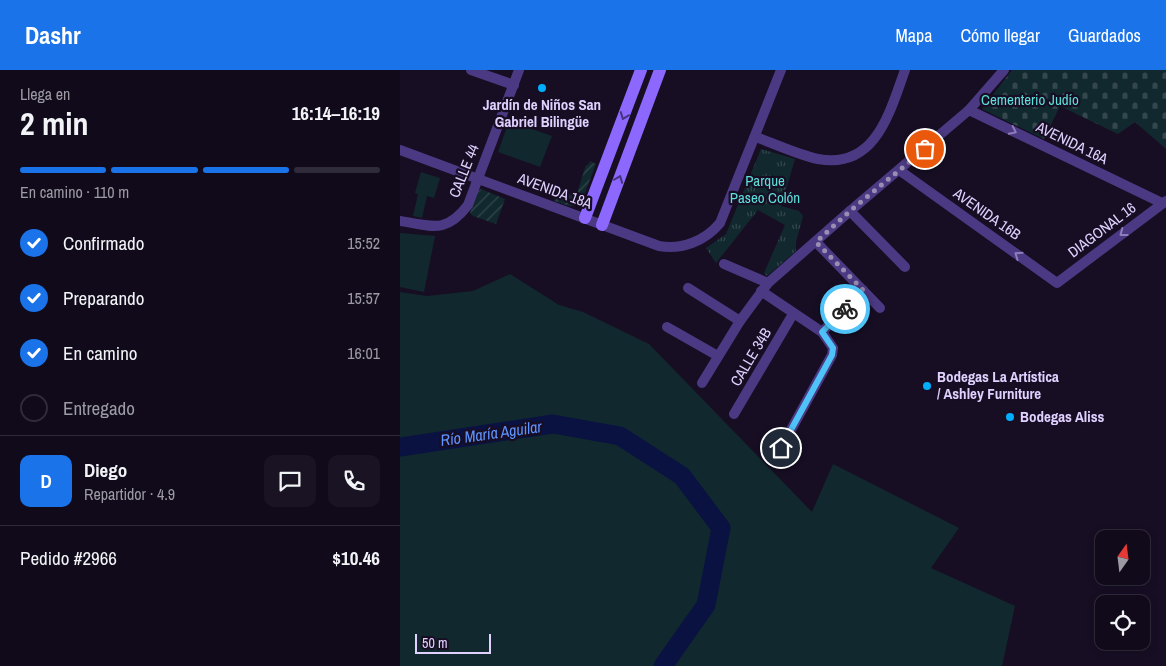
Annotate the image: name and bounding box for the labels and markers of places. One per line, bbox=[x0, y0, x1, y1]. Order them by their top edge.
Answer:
marker: Jardín de Niños San Gabriel Bilingüe bbox=[536, 82, 548, 94]
place label: Jardín de Niños San Gabriel Bilingüe bbox=[483, 94, 601, 132]
pin bbox=[904, 128, 946, 170]
place label: Bodegas La Artística / Ashley Furniture bbox=[937, 366, 1059, 404]
marker: Bodegas La Artística / Ashley Furniture bbox=[921, 380, 933, 392]
place label: Bodegas Aliss bbox=[1020, 406, 1104, 427]
marker: Bodegas Aliss bbox=[1004, 411, 1016, 423]
pin bbox=[760, 427, 802, 469]

